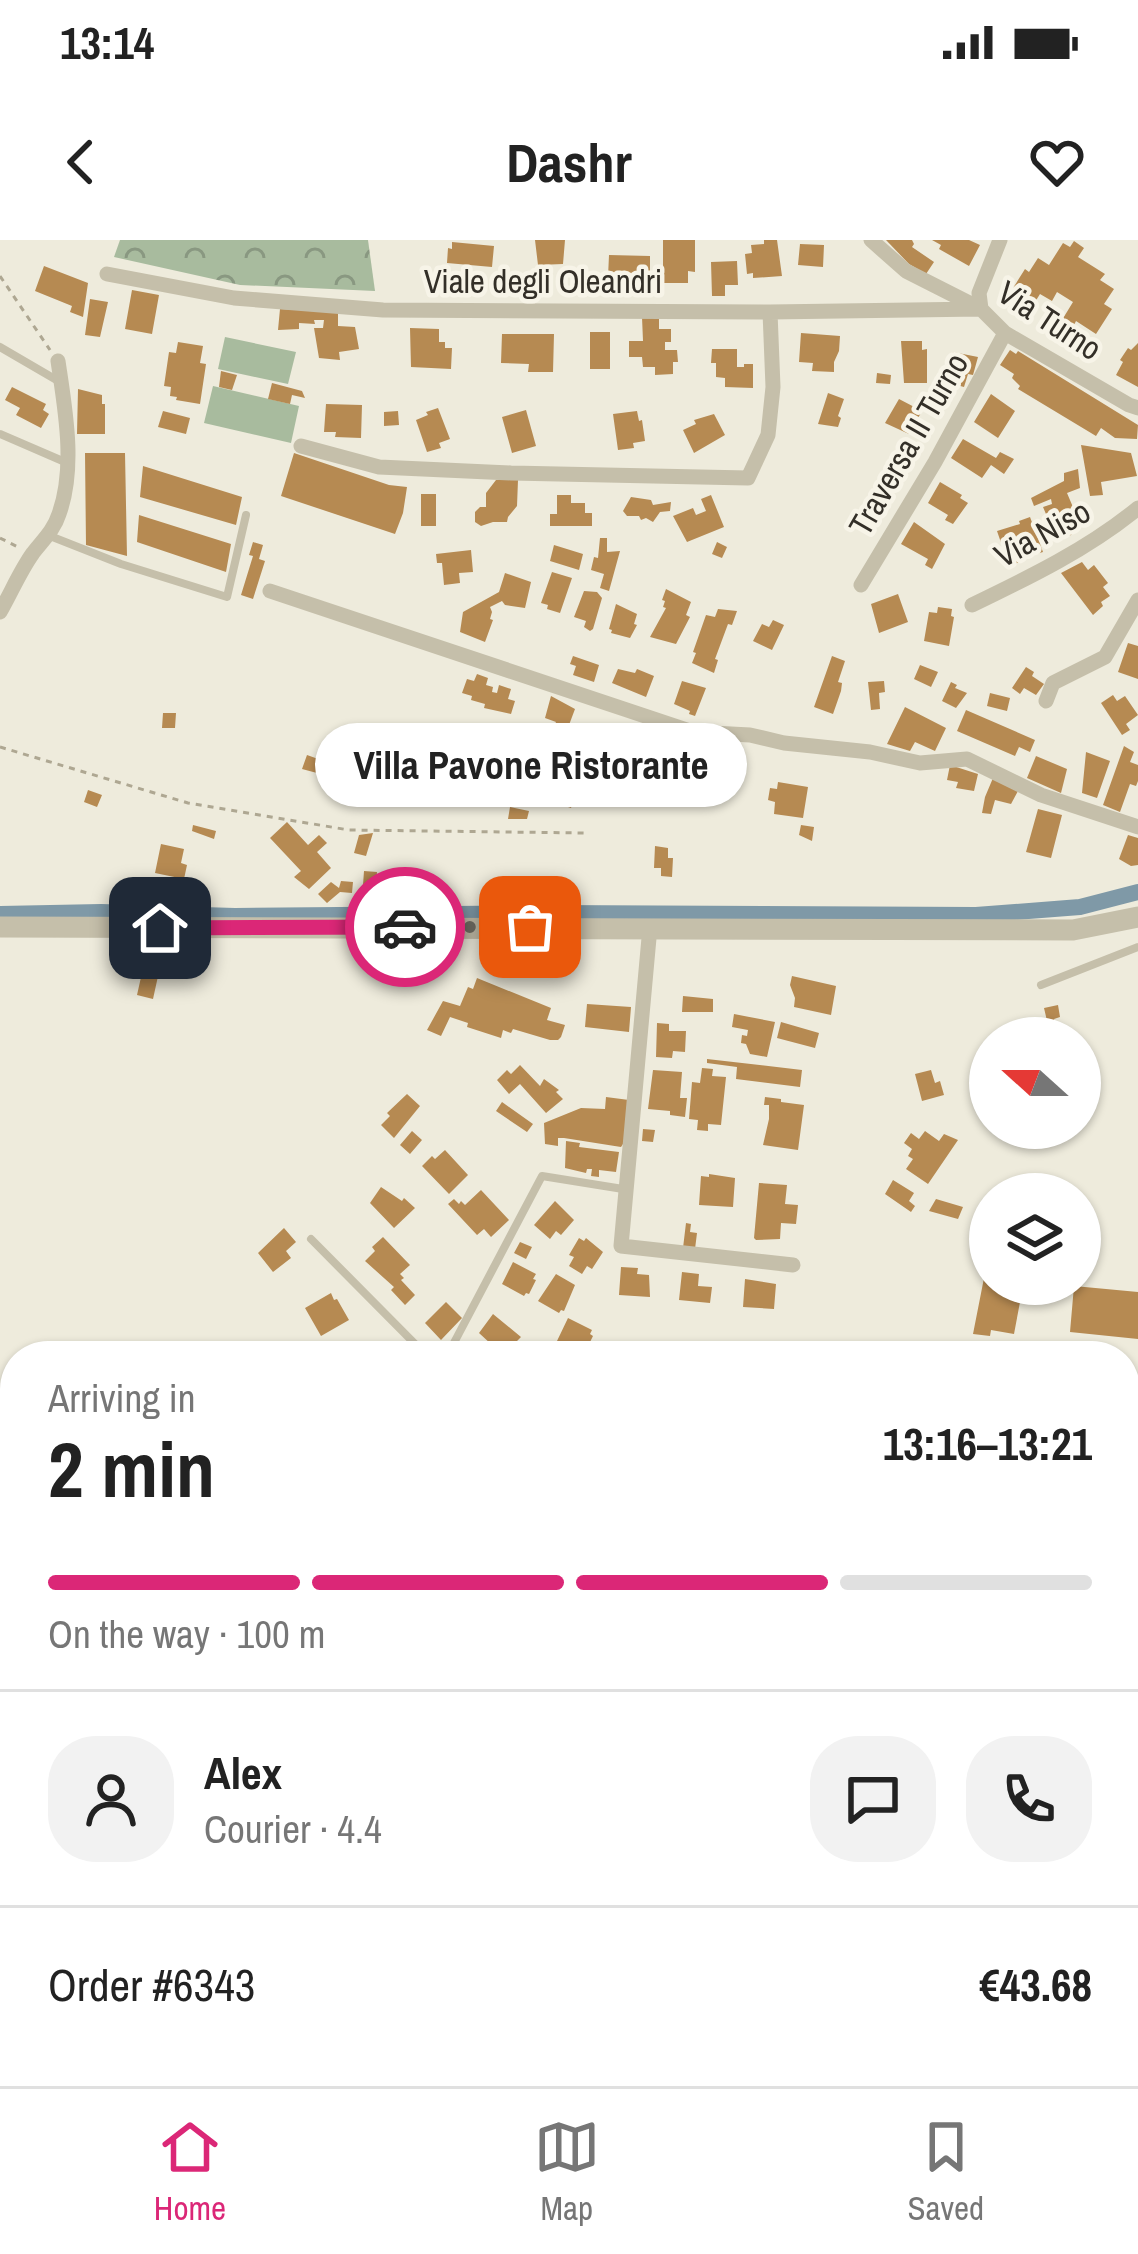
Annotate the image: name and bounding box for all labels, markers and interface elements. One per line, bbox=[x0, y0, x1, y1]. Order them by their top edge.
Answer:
text: 13:14 bbox=[60, 12, 154, 73]
text: Dashr bbox=[506, 126, 632, 199]
icon: back bbox=[48, 129, 114, 195]
icon: heart bbox=[1024, 129, 1090, 195]
street label: Viale degli Oleandri bbox=[424, 259, 662, 303]
street label: Via Turno bbox=[990, 270, 1110, 370]
street label: Traversa II Turno bbox=[838, 345, 978, 543]
street label: Via Niso bbox=[986, 489, 1098, 577]
callout: Villa Pavone Ristorante bbox=[314, 723, 746, 807]
text: Villa Pavone Ristorante bbox=[354, 739, 708, 791]
courier bbox=[345, 867, 465, 987]
pin bbox=[479, 876, 581, 978]
pin bbox=[109, 877, 211, 979]
icon: car bbox=[372, 894, 438, 960]
icon: bag bbox=[497, 894, 563, 960]
icon: home bbox=[127, 895, 193, 961]
north arrow bbox=[969, 1017, 1101, 1149]
map controls bbox=[969, 1017, 1101, 1305]
button: layers bbox=[969, 1173, 1101, 1305]
text: Arriving in bbox=[48, 1372, 196, 1424]
text: 13:16–13:21 bbox=[883, 1413, 1092, 1474]
text: 2 min bbox=[48, 1416, 215, 1521]
text: On the way · 100 m bbox=[48, 1608, 325, 1660]
button: person bbox=[48, 1736, 174, 1862]
button: chat bbox=[810, 1736, 936, 1862]
button: phone bbox=[966, 1736, 1092, 1862]
text: Alex bbox=[204, 1742, 282, 1803]
text: Courier · 4.4 bbox=[204, 1803, 382, 1855]
text: Order #6343 bbox=[48, 1954, 255, 2015]
text: €43.68 bbox=[979, 1954, 1092, 2015]
tab: Home bbox=[154, 2114, 226, 2230]
tab: Map bbox=[534, 2114, 600, 2230]
tab: Saved bbox=[907, 2114, 984, 2230]

